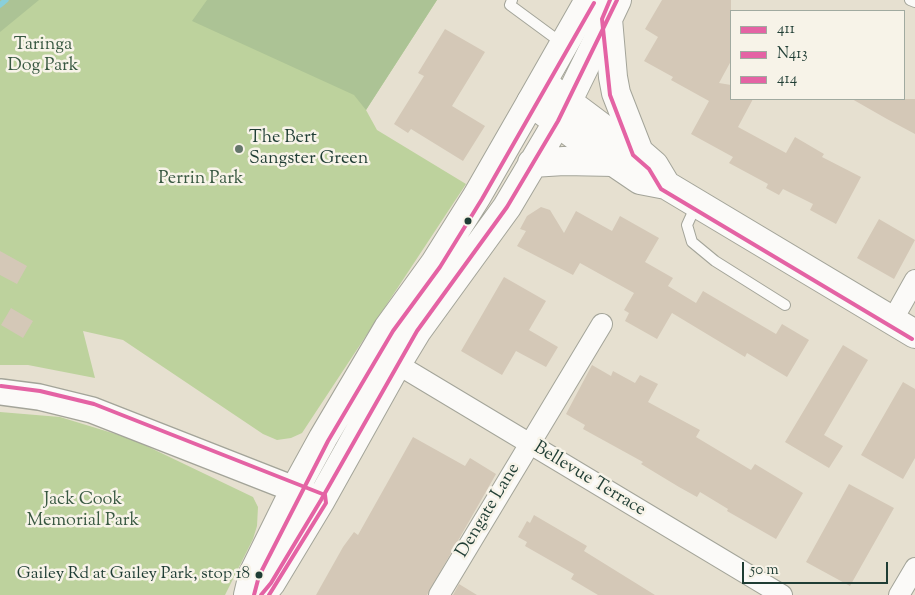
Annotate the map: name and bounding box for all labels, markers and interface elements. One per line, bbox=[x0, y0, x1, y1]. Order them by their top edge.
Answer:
legend bbox=[730, 10, 905, 100]
text: 411 bbox=[777, 19, 795, 40]
park label: Taringa Dog Park bbox=[7, 35, 79, 78]
text: N413 bbox=[777, 44, 807, 65]
text: 414 bbox=[777, 69, 797, 90]
place label: The Bert Sangster Green bbox=[249, 128, 368, 170]
marker: The Bert Sangster Green bbox=[233, 143, 245, 155]
park label: Perrin Park bbox=[158, 169, 244, 191]
unlabelled marker bbox=[463, 216, 473, 226]
street label: Bellevue Terrace bbox=[529, 438, 649, 522]
street label: Dengate Lane bbox=[452, 460, 526, 562]
park label: Jack Cook Memorial Park bbox=[27, 490, 139, 532]
scale bar bbox=[745, 552, 891, 584]
text: 50 m bbox=[750, 560, 779, 581]
place label: Gailey Rd at Gailey Park, stop 18 bbox=[17, 565, 250, 585]
marker: Gailey Rd at Gailey Park, stop 18 bbox=[254, 570, 264, 580]

